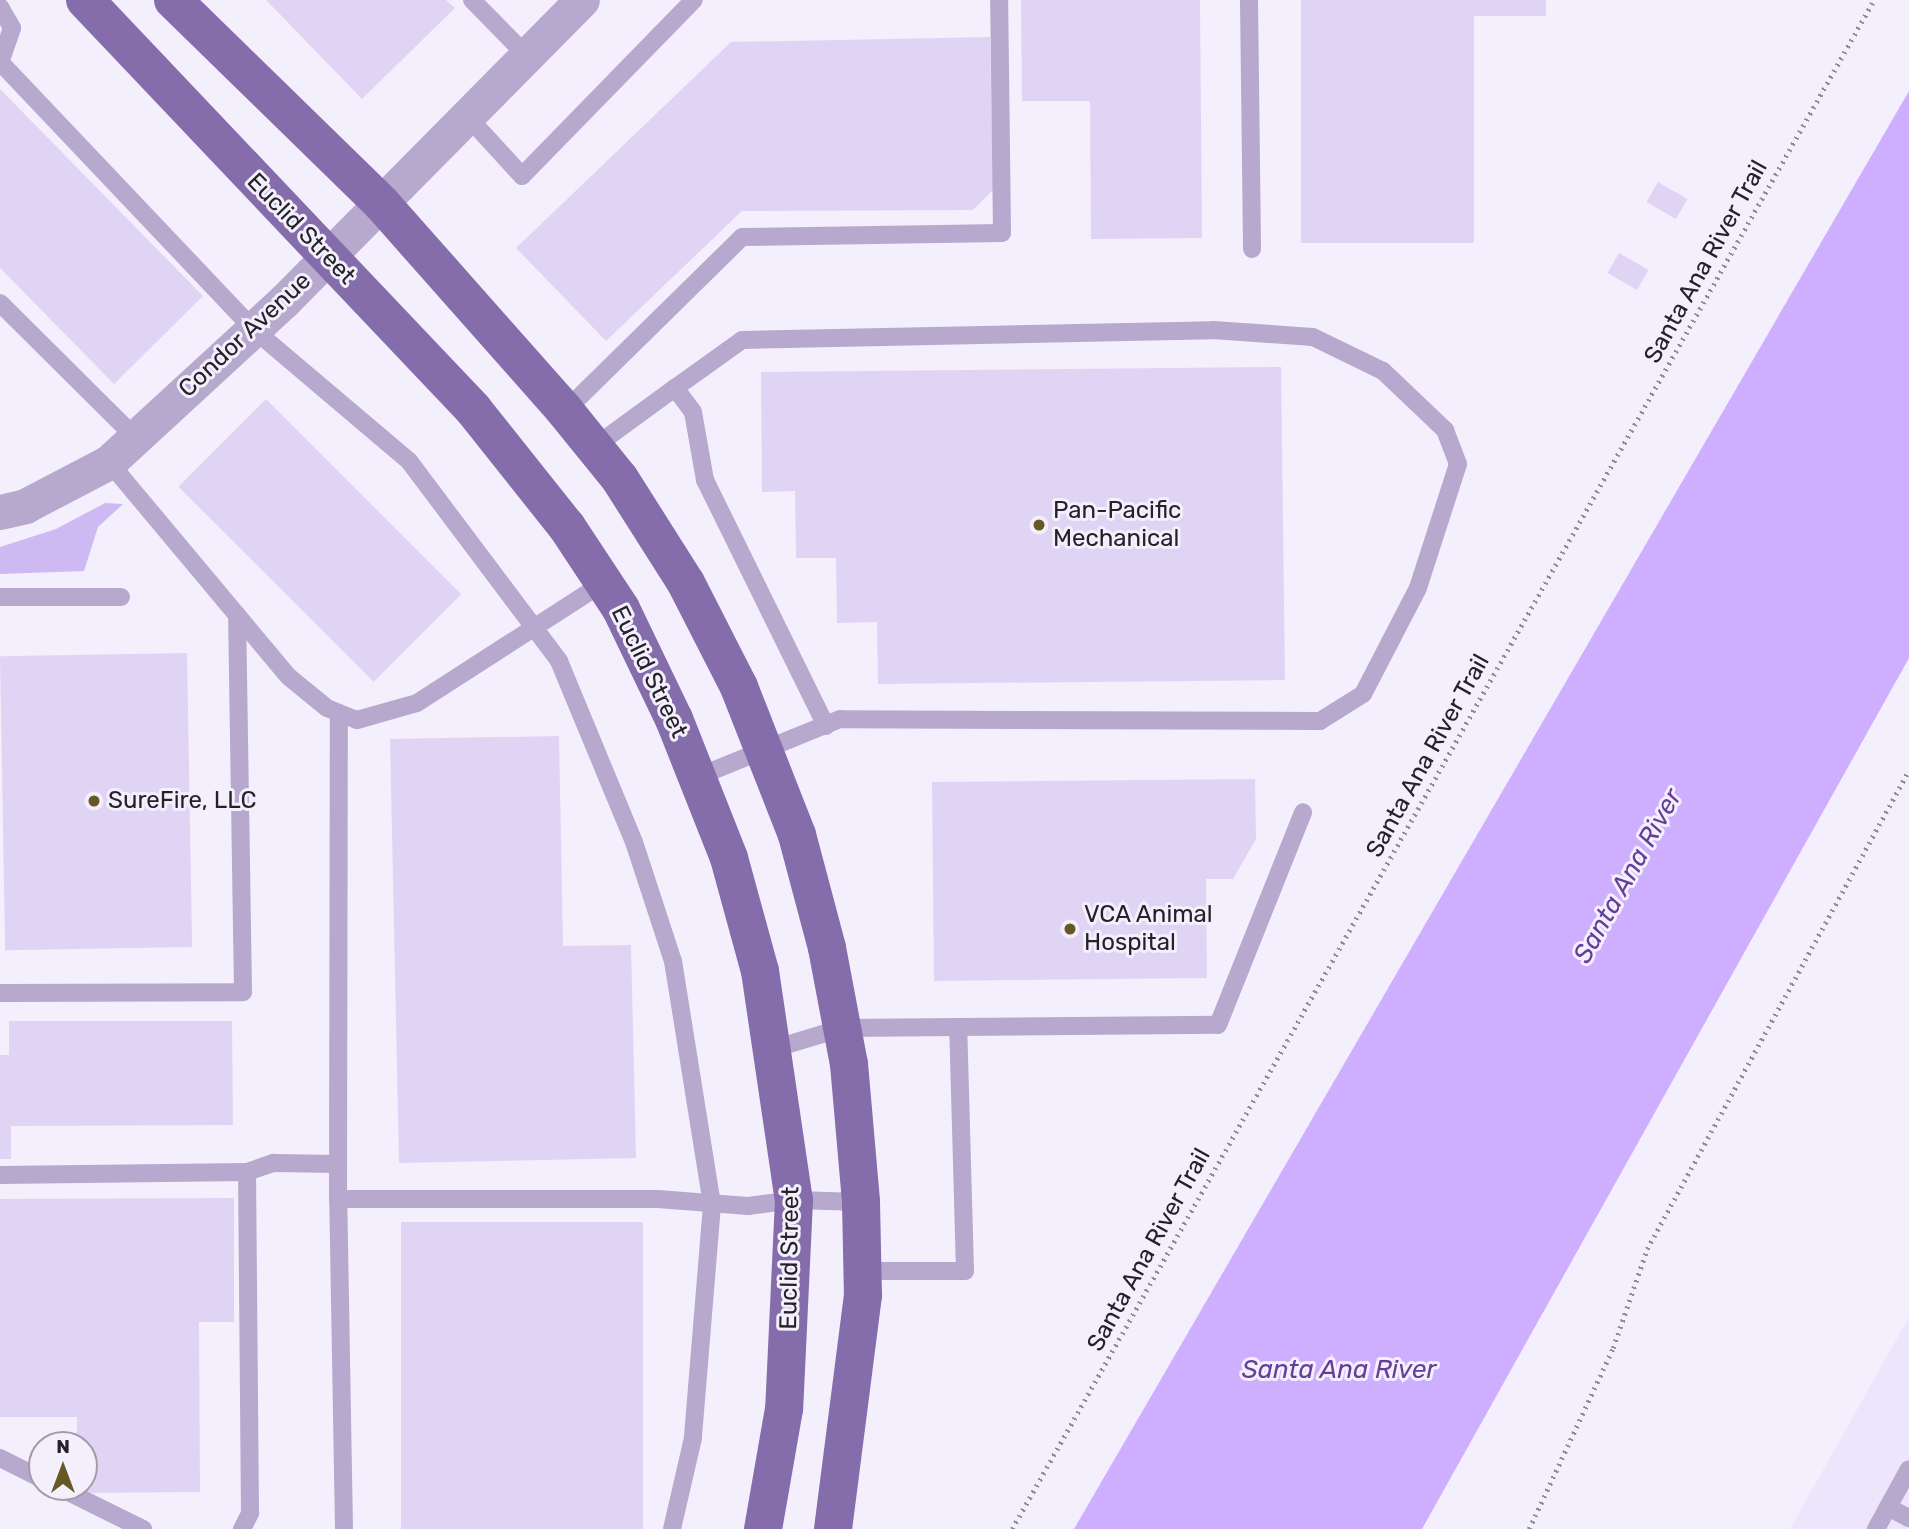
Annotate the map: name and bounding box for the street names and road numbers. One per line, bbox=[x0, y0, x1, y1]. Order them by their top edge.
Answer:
street label: Santa Ana River Trail bbox=[1638, 155, 1774, 369]
street label: Euclid Street bbox=[241, 167, 361, 291]
street label: Condor Avenue bbox=[172, 266, 318, 404]
street label: Euclid Street bbox=[605, 601, 693, 743]
street label: Santa Ana River Trail bbox=[1360, 649, 1496, 863]
street label: Santa Ana River Trail bbox=[1081, 1143, 1217, 1357]
street label: Euclid Street bbox=[774, 1186, 806, 1330]

